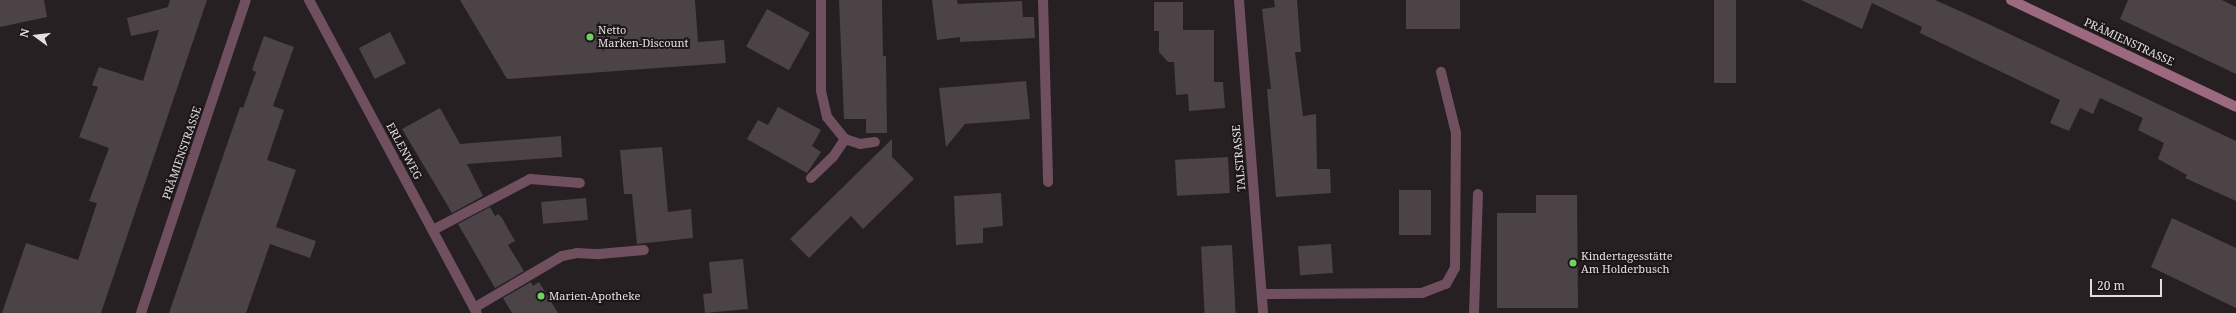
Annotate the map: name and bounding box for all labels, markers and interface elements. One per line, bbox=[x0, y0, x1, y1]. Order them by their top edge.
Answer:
street label: PRÄMIENSTRASSE bbox=[2082, 15, 2176, 69]
north arrow bbox=[16, 16, 56, 56]
place label: Netto Marken-Discount bbox=[598, 24, 688, 50]
text: N bbox=[16, 27, 32, 39]
marker: Netto Marken-Discount bbox=[585, 32, 595, 42]
street label: PRÄMIENSTRASSE bbox=[160, 105, 204, 201]
street label: ERLENWEG bbox=[384, 120, 424, 182]
street label: TALSTRASSE bbox=[1230, 124, 1248, 192]
place label: Kindertagesstätte Am Holderbusch bbox=[1581, 250, 1673, 276]
marker: Kindertagesstätte Am Holderbusch bbox=[1568, 258, 1578, 268]
scale bar bbox=[2092, 271, 2164, 297]
text: 20 m bbox=[2097, 277, 2125, 294]
place label: Marien-Apotheke bbox=[549, 289, 640, 303]
marker: Marien-Apotheke bbox=[536, 291, 546, 301]

